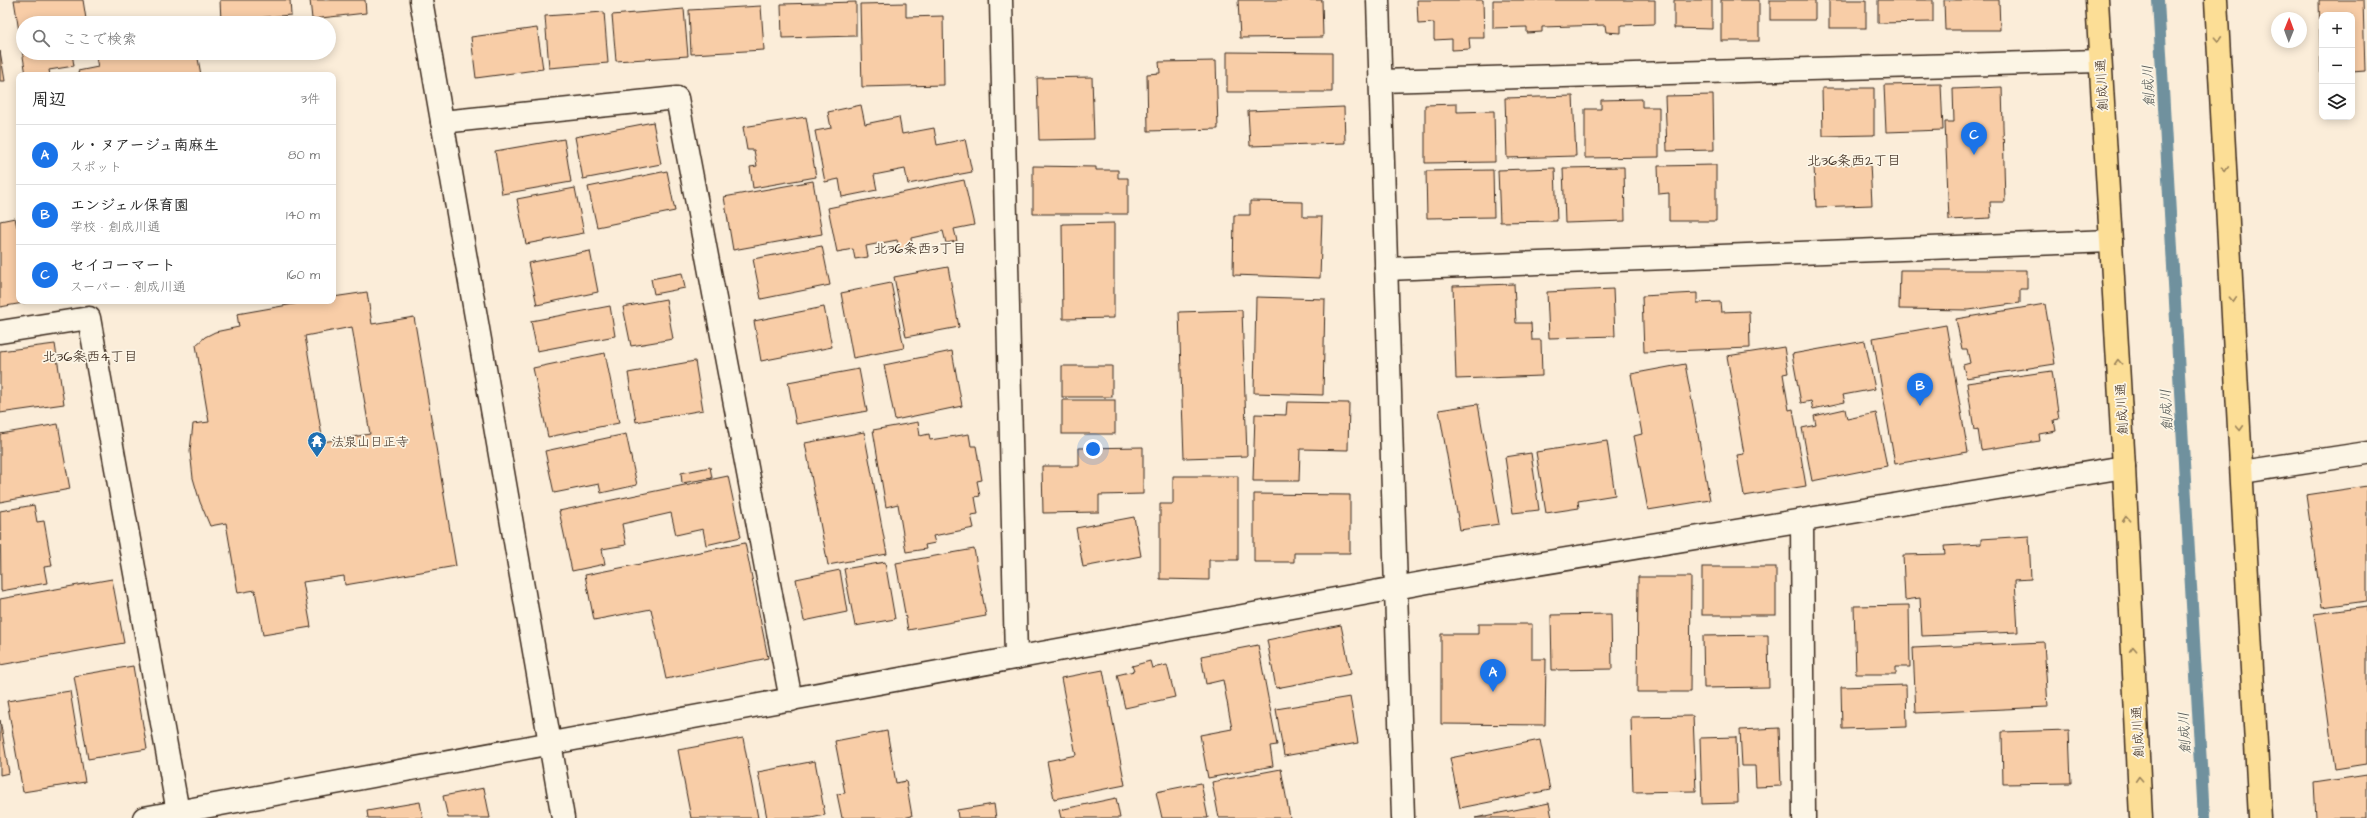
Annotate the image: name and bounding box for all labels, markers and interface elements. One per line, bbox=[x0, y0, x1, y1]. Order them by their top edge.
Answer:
north arrow bbox=[2271, 12, 2307, 48]
map controls bbox=[2319, 12, 2355, 120]
button: + bbox=[2319, 12, 2355, 48]
search box bbox=[16, 16, 336, 60]
icon: search bbox=[30, 27, 52, 49]
text: ここで検索 bbox=[62, 29, 137, 50]
one-way arrow bbox=[2214, 36, 2223, 42]
button: − bbox=[2319, 48, 2355, 84]
street label: 創成川通 bbox=[2092, 59, 2112, 111]
water label: 創成川 bbox=[2138, 64, 2160, 107]
button: layers bbox=[2319, 84, 2355, 120]
text: 周辺 bbox=[32, 88, 66, 112]
text: 3件 bbox=[300, 90, 320, 108]
pin: C bbox=[1961, 122, 1987, 155]
text: ル・ヌアージュ南麻生 bbox=[70, 135, 219, 156]
text: A bbox=[41, 146, 49, 164]
text: 80 m bbox=[288, 146, 320, 164]
district label: 北36条西2丁目 bbox=[1807, 151, 1901, 171]
text: スポット bbox=[70, 158, 122, 176]
one-way arrow bbox=[2221, 166, 2230, 172]
text: エンジェル保育園 bbox=[70, 195, 189, 216]
text: B bbox=[40, 206, 50, 224]
text: 140 m bbox=[286, 206, 320, 224]
text: 学校 · 創成川通 bbox=[70, 218, 160, 236]
district label: 北36条西3丁目 bbox=[873, 239, 967, 259]
text: セイコーマート bbox=[70, 255, 176, 276]
text: C bbox=[40, 266, 50, 284]
text: 160 m bbox=[287, 266, 320, 284]
text: スーパー · 創成川通 bbox=[70, 278, 186, 296]
one-way arrow bbox=[2228, 296, 2237, 302]
district label: 北36条西4丁目 bbox=[42, 347, 138, 367]
one-way arrow bbox=[2113, 359, 2122, 365]
pin: B bbox=[1907, 373, 1933, 406]
street label: 創成川通 bbox=[2112, 383, 2132, 435]
water label: 創成川 bbox=[2156, 388, 2178, 431]
one-way arrow bbox=[2236, 425, 2244, 431]
temple icon: 法泉山日正寺 bbox=[306, 430, 328, 458]
place label: 法泉山日正寺 bbox=[331, 433, 409, 451]
your location bbox=[1083, 439, 1103, 459]
one-way arrow bbox=[2122, 516, 2131, 522]
one-way arrow bbox=[2128, 646, 2137, 652]
pin: A bbox=[1480, 659, 1506, 692]
street label: 創成川通 bbox=[2128, 706, 2148, 758]
water label: 創成川 bbox=[2174, 711, 2196, 754]
one-way arrow bbox=[2135, 776, 2143, 782]

